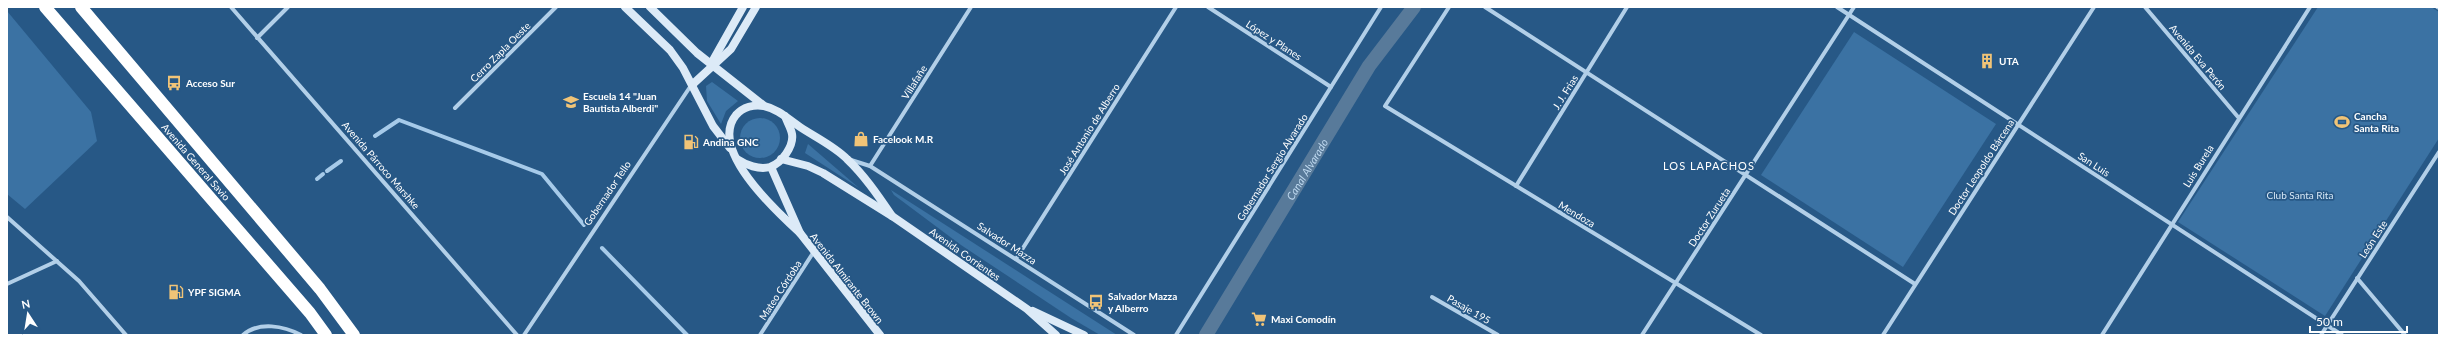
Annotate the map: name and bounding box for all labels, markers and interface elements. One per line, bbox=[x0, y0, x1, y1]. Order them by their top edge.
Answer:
street label: López y Planes bbox=[1244, 18, 1304, 62]
street label: Cerro Zapla Oeste bbox=[467, 19, 533, 85]
street label: Avenida Eva Perón bbox=[2167, 22, 2229, 92]
building icon: UTA bbox=[1978, 52, 1996, 70]
place label: UTA bbox=[1999, 55, 2019, 67]
street label: Villafañe bbox=[899, 63, 929, 101]
street label: J. J. Frias bbox=[1550, 73, 1580, 111]
bus stop icon: Acceso Sur bbox=[165, 74, 183, 92]
place label: Acceso Sur bbox=[185, 77, 235, 89]
street label: José Antonio de Alberro bbox=[1056, 81, 1122, 177]
place label: Escuela 14 "Juan Bautista Alberdi" bbox=[583, 90, 658, 114]
school or university icon: Escuela 14 "Juan Bautista Alberdi" bbox=[562, 93, 580, 111]
place label: Cancha Santa Rita bbox=[2354, 110, 2399, 134]
street label: Gobernador Sergio Alvarado bbox=[1234, 111, 1310, 223]
sports icon: Cancha Santa Rita bbox=[2333, 113, 2351, 131]
street label: Doctor Leopoldo Bárcena bbox=[1946, 117, 2016, 217]
street label: Avenida Párroco Marshke bbox=[340, 119, 422, 211]
street label: Avenida General Savio bbox=[159, 121, 233, 203]
shop icon: Facelook M.R bbox=[852, 130, 870, 148]
fuel station icon: Andina GNC bbox=[682, 133, 700, 151]
place label: Facelook M.R bbox=[873, 133, 934, 145]
place label: Andina GNC bbox=[702, 136, 759, 148]
water label: Canal Alvarado bbox=[1283, 136, 1330, 202]
street label: Luis Burela bbox=[2180, 143, 2216, 189]
street label: San Luis bbox=[2076, 149, 2112, 179]
street label: Gobernador Tello bbox=[581, 158, 633, 228]
district label: LOS LAPACHOS bbox=[1663, 159, 1755, 172]
street label: Doctor Zurueta bbox=[1686, 185, 1732, 249]
park label: Club Santa Rita bbox=[2267, 189, 2333, 201]
street label: Mendoza bbox=[1556, 198, 1598, 230]
street label: León Este bbox=[2356, 218, 2390, 260]
street label: Salvador Mazza bbox=[975, 219, 1039, 267]
street label: Avenida Corrientes bbox=[927, 225, 1003, 283]
street label: Avenida Almirante Brown bbox=[808, 230, 886, 326]
street label: Mateo Córdoba bbox=[756, 258, 804, 322]
fuel station icon: YPF SIGMA bbox=[167, 283, 185, 301]
place label: YPF SIGMA bbox=[187, 286, 241, 298]
place label: Salvador Mazza y Alberro bbox=[1108, 290, 1177, 314]
street label: Pasaje 195 bbox=[1445, 292, 1493, 326]
bus stop icon: Salvador Mazza y Alberro bbox=[1087, 293, 1105, 311]
north arrow bbox=[8, 294, 48, 334]
text: N bbox=[20, 296, 31, 311]
scale bar bbox=[2310, 308, 2407, 334]
supermarket icon: Maxi Comodín bbox=[1250, 310, 1268, 328]
place label: Maxi Comodín bbox=[1271, 313, 1336, 325]
text: 50 m bbox=[2316, 314, 2343, 329]

